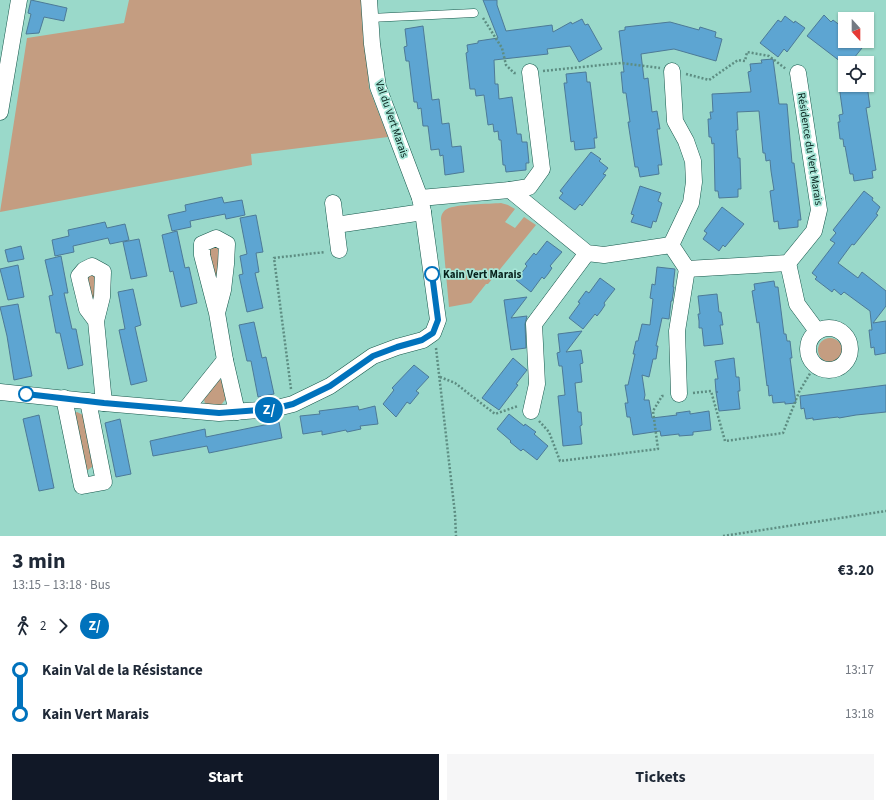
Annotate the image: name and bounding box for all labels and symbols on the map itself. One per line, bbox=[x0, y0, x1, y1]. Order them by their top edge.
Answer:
north arrow bbox=[838, 12, 874, 48]
street label: Val du Vert Marais bbox=[372, 78, 412, 160]
street label: Résidence du Vert Marais bbox=[794, 92, 826, 207]
marker: Kain Vert Marais bbox=[424, 266, 440, 282]
place label: Kain Vert Marais bbox=[443, 267, 522, 282]
unlabelled marker bbox=[18, 386, 34, 402]
line badge: Z/ bbox=[251, 397, 287, 423]

